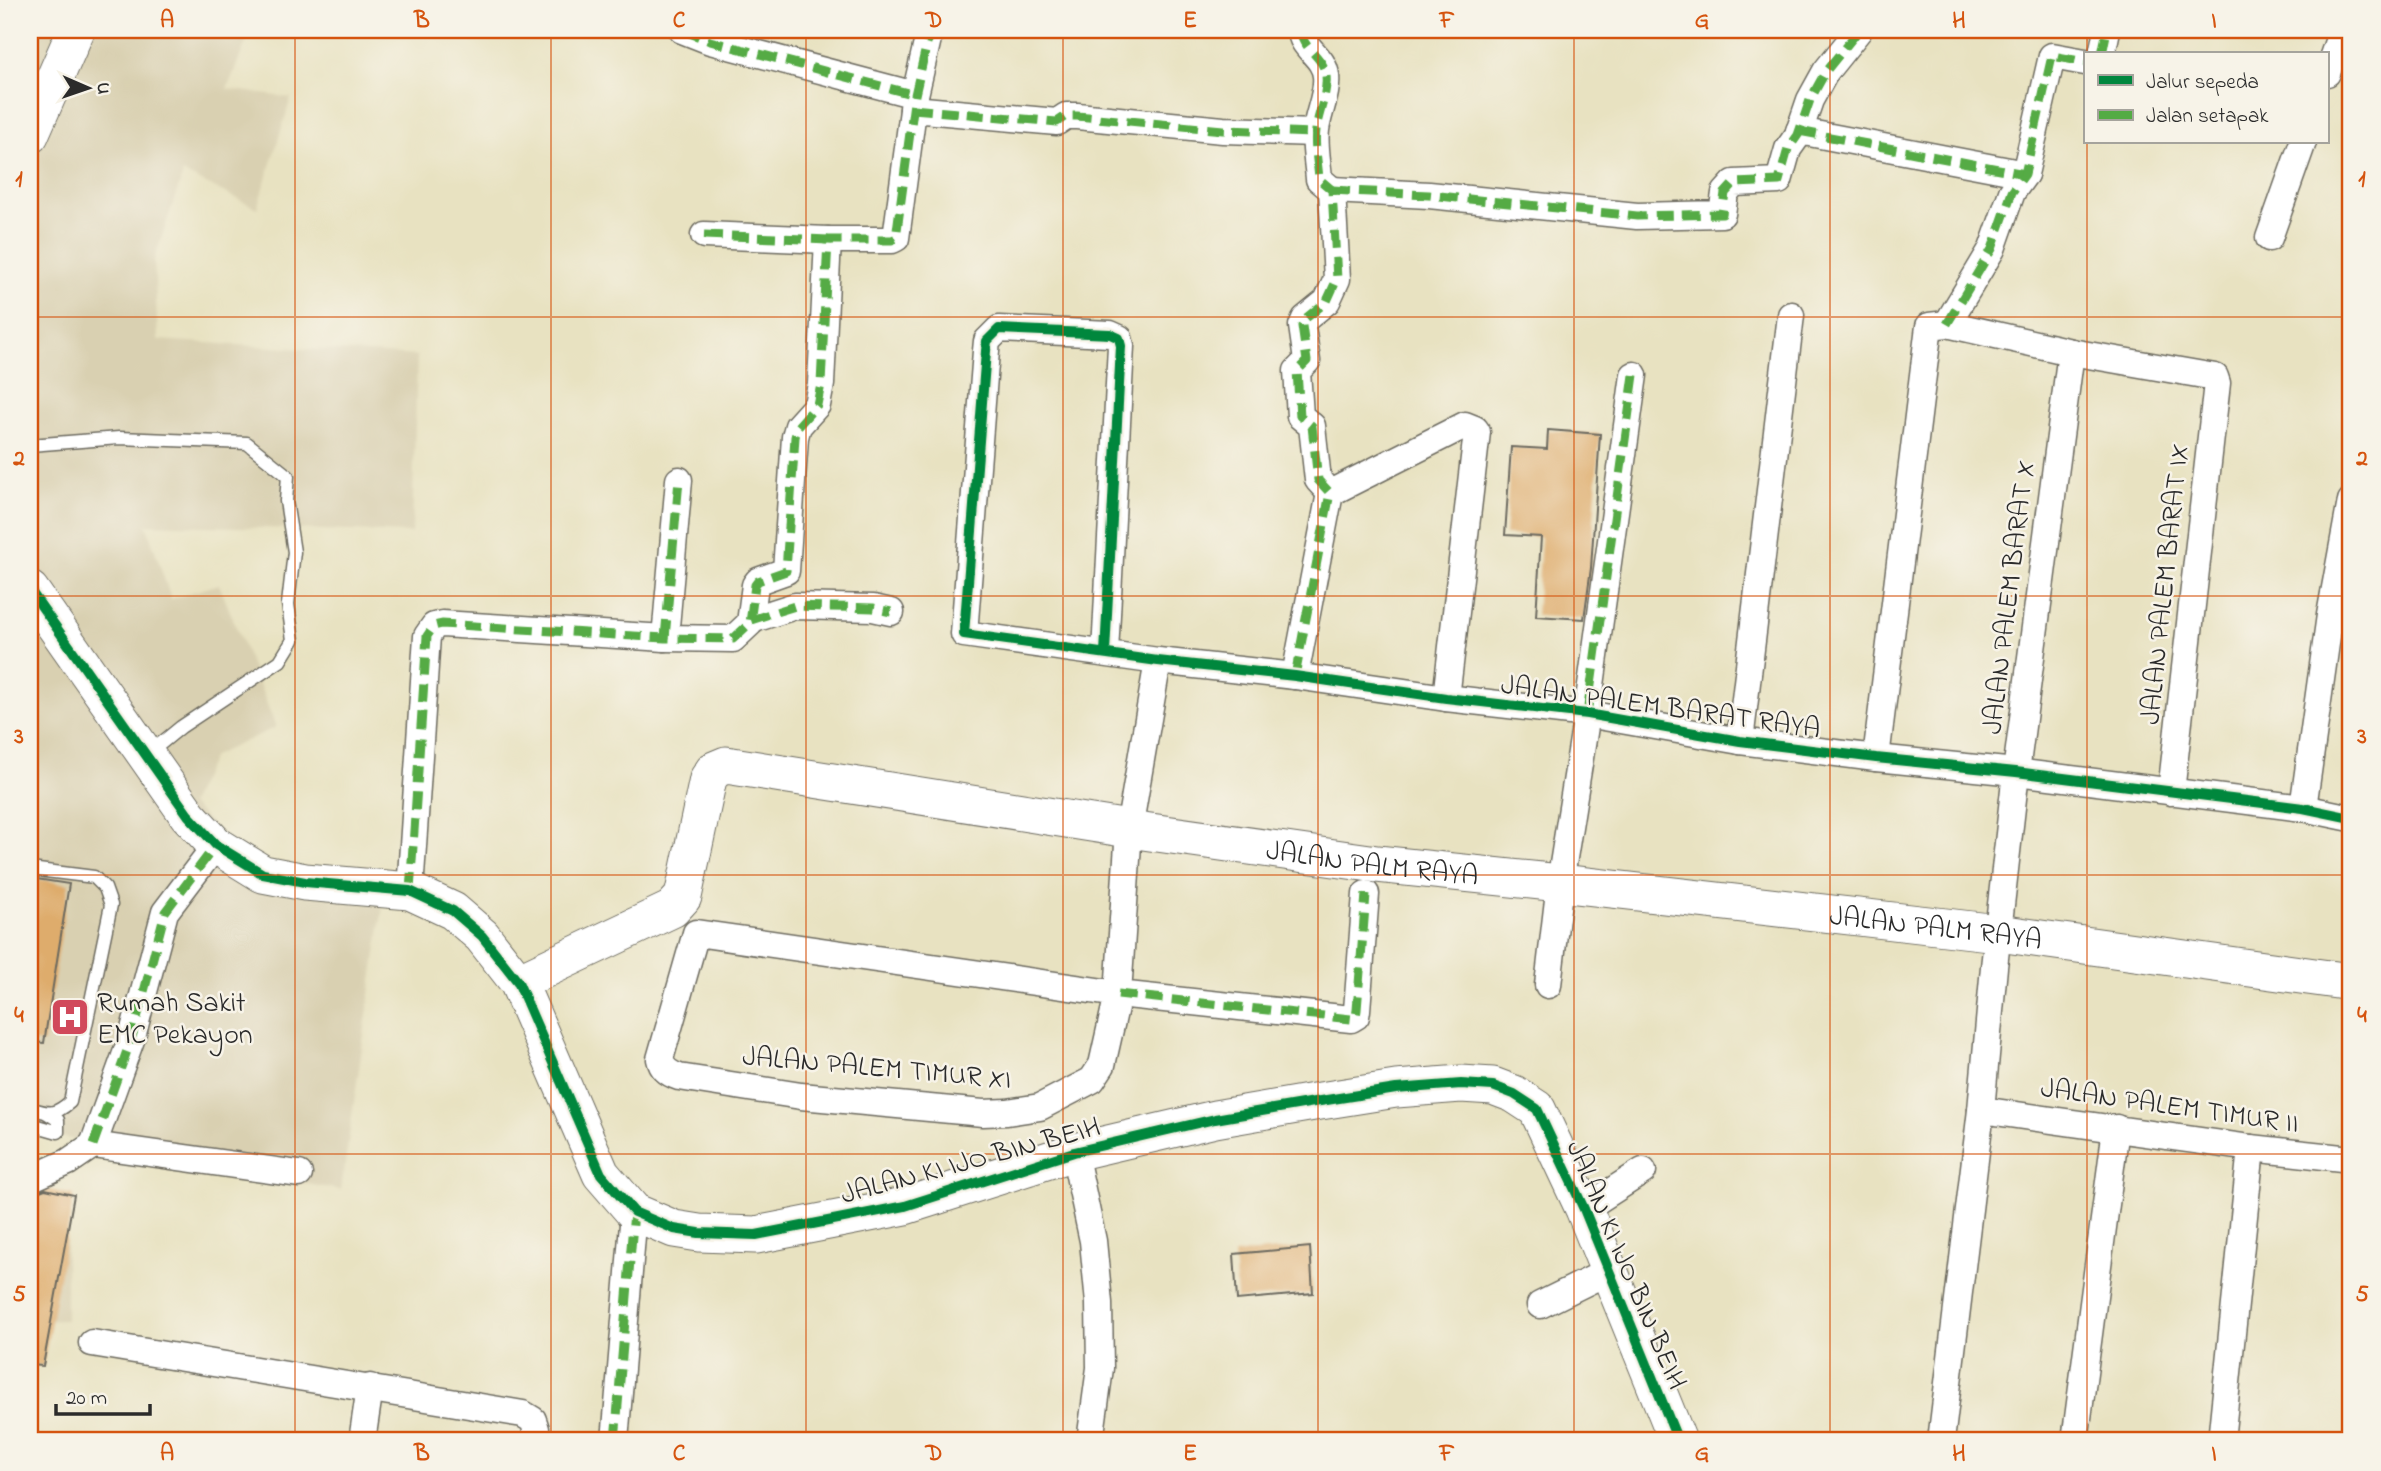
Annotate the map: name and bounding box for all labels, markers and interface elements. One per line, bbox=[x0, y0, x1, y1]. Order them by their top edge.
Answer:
text: A bbox=[160, 5, 174, 38]
text: B bbox=[413, 5, 430, 38]
text: C bbox=[673, 5, 686, 38]
text: D bbox=[925, 5, 942, 38]
text: E bbox=[1183, 5, 1197, 38]
text: F bbox=[1439, 5, 1455, 38]
text: G bbox=[1695, 5, 1709, 38]
text: H bbox=[1952, 5, 1966, 38]
text: I bbox=[2211, 5, 2217, 38]
north arrow bbox=[52, 52, 122, 122]
legend bbox=[2084, 52, 2328, 144]
text: Jalur sepeda bbox=[2146, 68, 2259, 98]
text: U bbox=[89, 82, 116, 95]
text: Jalan setapak bbox=[2146, 102, 2269, 132]
text: 1 bbox=[15, 164, 23, 197]
text: 1 bbox=[2358, 164, 2366, 197]
street label: JALAN PALEM BARAT IX bbox=[2131, 442, 2202, 727]
text: 2 bbox=[12, 443, 25, 476]
text: 2 bbox=[2355, 443, 2368, 476]
street label: JALAN PALEM BARAT X bbox=[1973, 458, 2048, 737]
street label: JALAN PALEM BARAT RAYA bbox=[1498, 666, 1823, 751]
text: 3 bbox=[13, 721, 24, 754]
text: 3 bbox=[2356, 721, 2367, 754]
street label: JALAN PALM RAYA bbox=[1263, 832, 1480, 898]
street label: JALAN PALM RAYA bbox=[1827, 897, 2044, 963]
place label: Rumah Sakit EMC Pekayon bbox=[97, 984, 253, 1057]
hospital icon: Rumah Sakit EMC Pekayon bbox=[49, 996, 91, 1038]
text: 4 bbox=[14, 1000, 24, 1033]
text: 4 bbox=[2357, 1000, 2367, 1033]
street label: JALAN PALEM TIMUR XI bbox=[740, 1037, 1013, 1102]
street label: JALAN PALEM TIMUR II bbox=[2038, 1069, 2301, 1146]
street label: JALAN KI IJO BIN BEIH bbox=[837, 1108, 1105, 1217]
street label: JALAN KI IJO BIN BEIH bbox=[1554, 1134, 1696, 1396]
text: 5 bbox=[12, 1279, 26, 1312]
text: 5 bbox=[2355, 1279, 2369, 1312]
scale bar bbox=[56, 1373, 150, 1417]
text: 20 m bbox=[66, 1384, 107, 1414]
text: A bbox=[160, 1438, 174, 1471]
text: B bbox=[413, 1438, 430, 1471]
text: C bbox=[673, 1438, 686, 1471]
text: D bbox=[925, 1438, 942, 1471]
text: E bbox=[1183, 1438, 1197, 1471]
text: F bbox=[1439, 1438, 1455, 1471]
text: G bbox=[1695, 1438, 1709, 1471]
text: H bbox=[1952, 1438, 1966, 1471]
text: I bbox=[2211, 1438, 2217, 1471]

